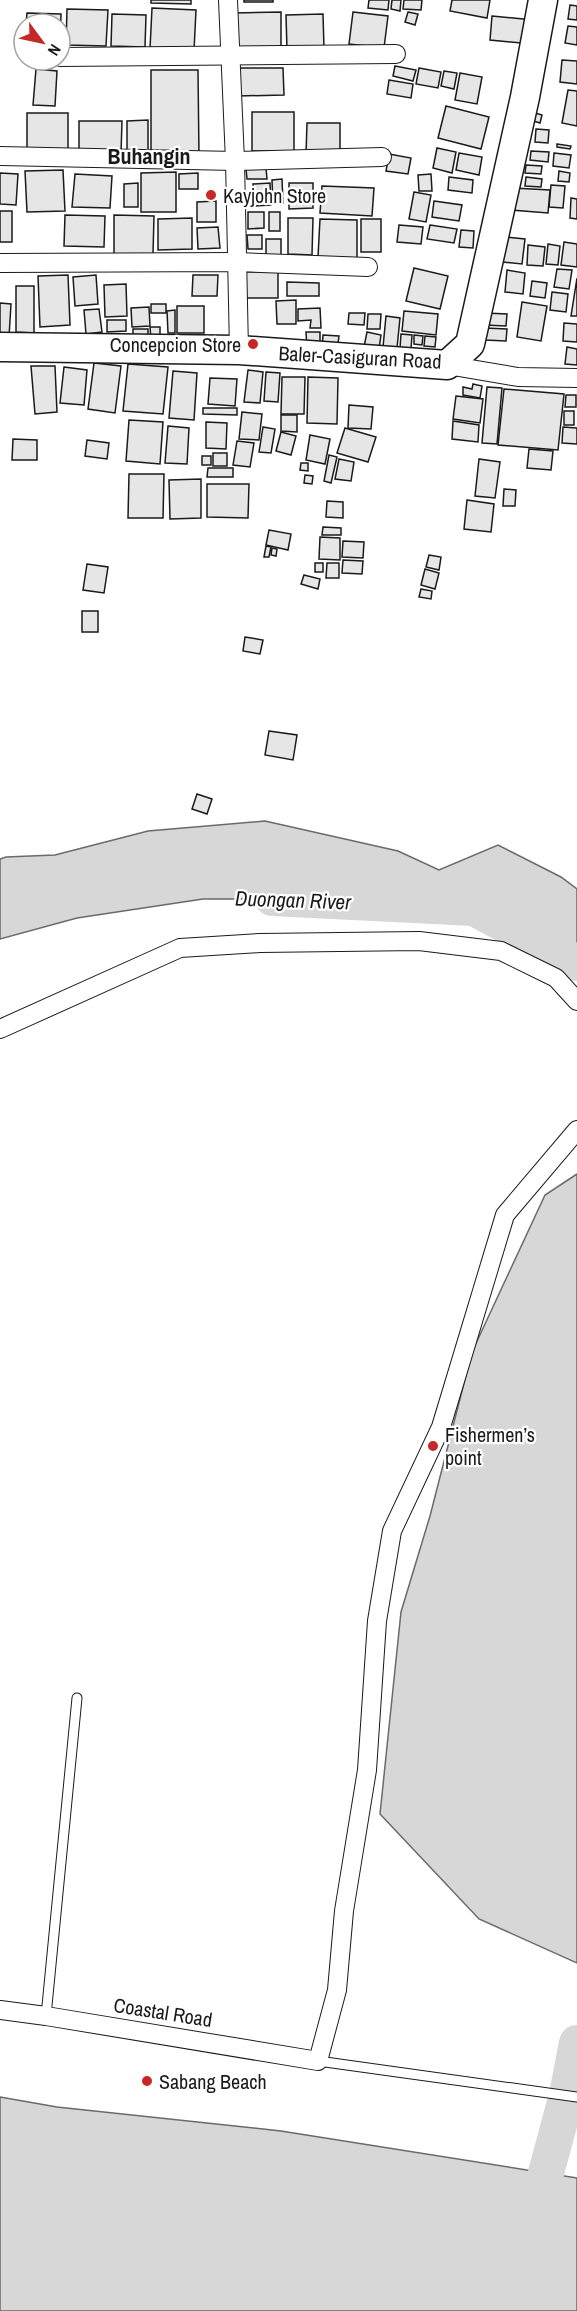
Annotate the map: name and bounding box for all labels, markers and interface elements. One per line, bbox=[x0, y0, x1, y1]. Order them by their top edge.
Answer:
north arrow bbox=[12, 12, 72, 72]
text: N bbox=[43, 40, 66, 60]
district label: Buhangin bbox=[107, 141, 191, 171]
place label: Kayjohn Store bbox=[223, 182, 326, 209]
marker: Kayjohn Store bbox=[204, 188, 218, 202]
place label: Concepcion Store bbox=[110, 331, 241, 358]
marker: Concepcion Store bbox=[246, 337, 260, 351]
street label: Baler-Casiguran Road bbox=[278, 339, 442, 375]
water label: Duongan River bbox=[235, 883, 353, 917]
place label: Fishermen’s point bbox=[445, 1421, 535, 1471]
marker: Fishermen’s point bbox=[426, 1439, 440, 1453]
street label: Coastal Road bbox=[112, 1991, 214, 2033]
place label: Sabang Beach bbox=[159, 2068, 267, 2095]
marker: Sabang Beach bbox=[140, 2074, 154, 2088]

